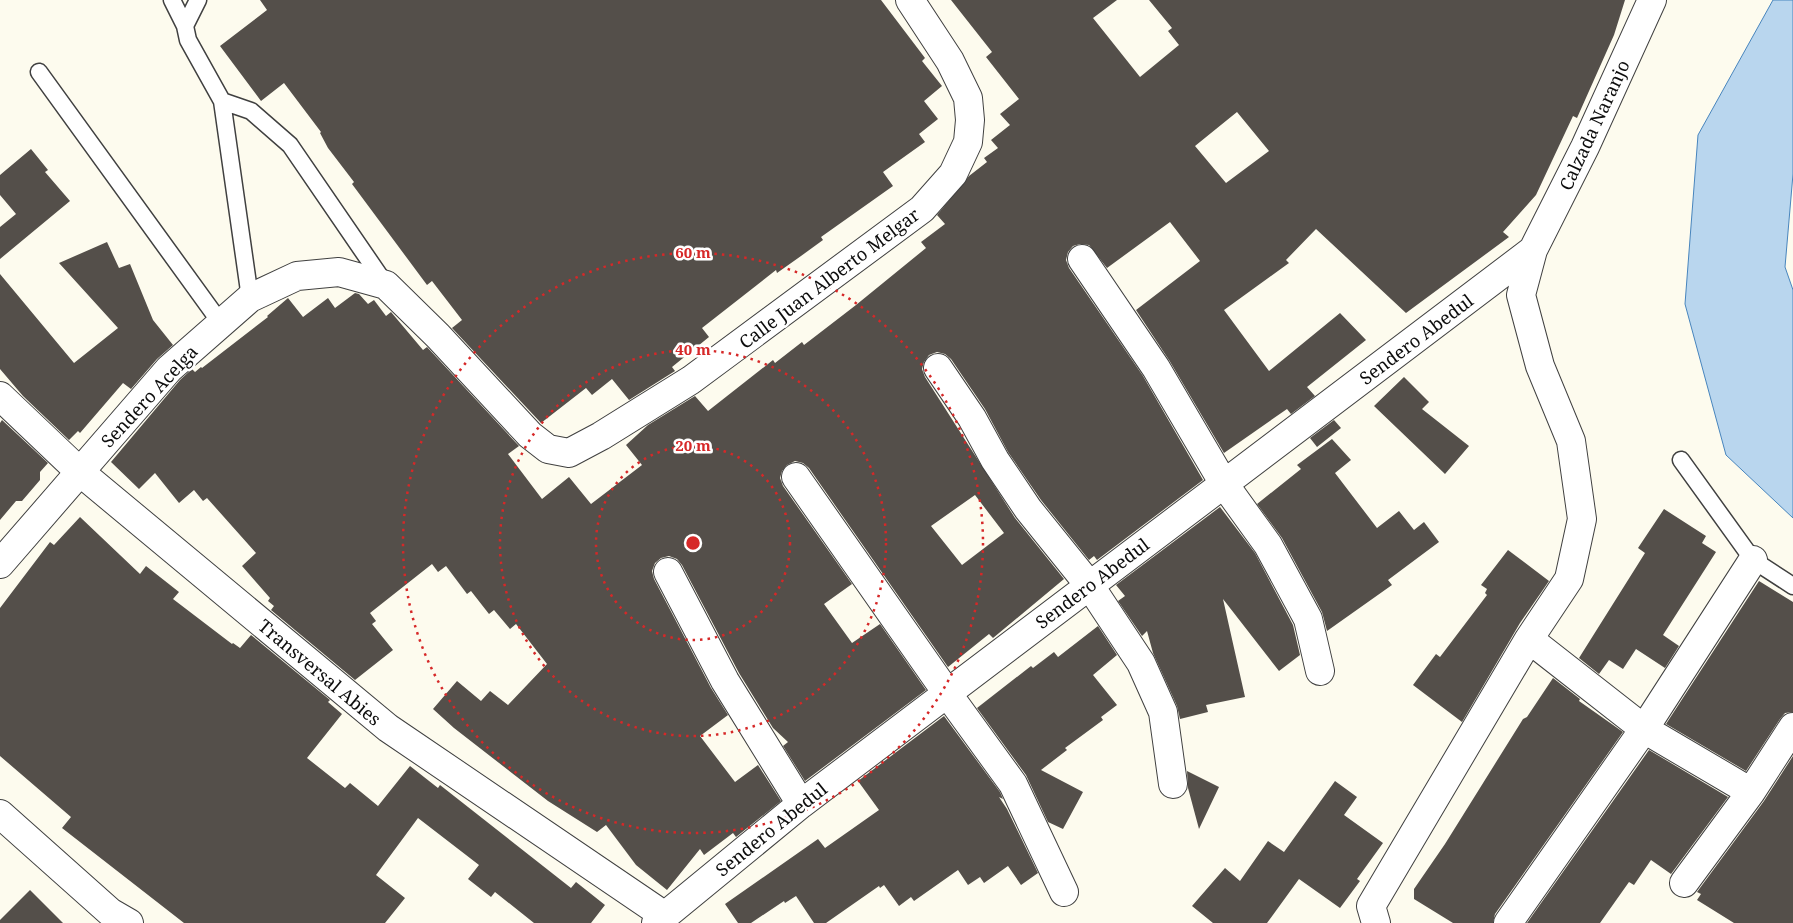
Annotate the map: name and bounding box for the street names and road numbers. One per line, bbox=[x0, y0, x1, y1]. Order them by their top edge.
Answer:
street label: Calzada Naranjo bbox=[1553, 56, 1635, 194]
street label: Calle Juan Alberto Melgar bbox=[734, 202, 925, 354]
street label: Sendero Abedul bbox=[1354, 288, 1478, 390]
street label: Sendero Acelga bbox=[95, 340, 203, 452]
street label: Sendero Abedul bbox=[1030, 532, 1154, 634]
street label: Transversal Abies bbox=[254, 614, 386, 730]
street label: Sendero Abedul bbox=[710, 776, 832, 881]

